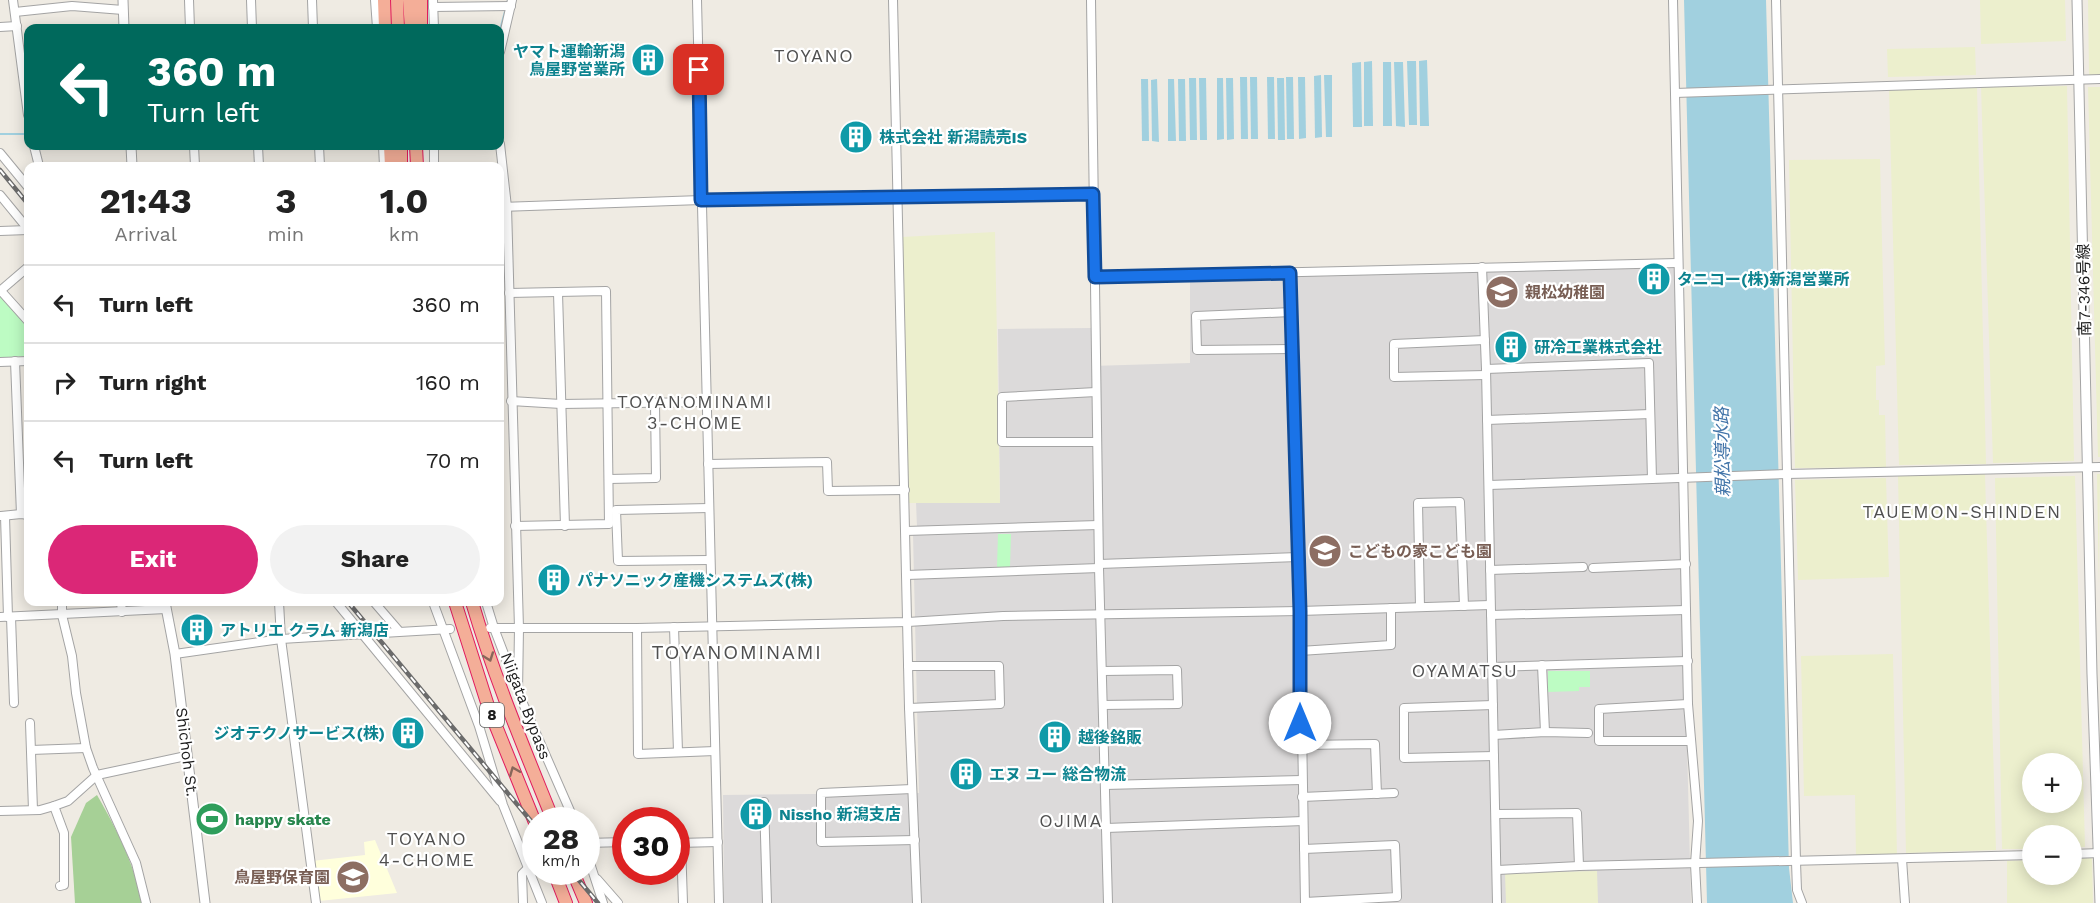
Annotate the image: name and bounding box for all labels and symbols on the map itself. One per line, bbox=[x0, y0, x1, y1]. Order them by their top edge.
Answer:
place label: ヤマト運輸新潟 鳥屋野営業所 bbox=[513, 42, 625, 79]
building icon: ヤマト運輸新潟 鳥屋野営業所 bbox=[630, 42, 666, 78]
pin bbox=[673, 44, 724, 95]
district label: TOYANO bbox=[774, 45, 854, 66]
building icon: 株式会社 新潟読売IS bbox=[838, 119, 874, 155]
place label: 株式会社 新潟読売IS bbox=[879, 128, 1027, 147]
street label: 南7-346号線 bbox=[2074, 243, 2094, 337]
building icon: タニコー(株)新潟営業所 bbox=[1636, 261, 1672, 297]
place label: タニコー(株)新潟営業所 bbox=[1677, 270, 1850, 289]
school or university icon: 親松幼稚園 bbox=[1484, 274, 1520, 310]
place label: 親松幼稚園 bbox=[1525, 283, 1605, 302]
building icon: 研冷工業株式会社 bbox=[1493, 329, 1529, 365]
place label: 研冷工業株式会社 bbox=[1534, 338, 1662, 357]
district label: TOYANOMINAMI 3-CHOME bbox=[617, 391, 773, 433]
water label: 親松導水路 bbox=[1711, 405, 1733, 497]
district label: TAUEMON-SHINDEN bbox=[1862, 501, 2062, 522]
school or university icon: こどもの家こども園 bbox=[1307, 533, 1343, 569]
place label: こどもの家こども園 bbox=[1348, 542, 1492, 561]
building icon: パナソニック産機システムズ(株) bbox=[536, 562, 572, 598]
place label: パナソニック産機システムズ(株) bbox=[577, 571, 813, 590]
building icon: アトリエ クラム 新潟店 bbox=[179, 612, 215, 648]
place label: アトリエ クラム 新潟店 bbox=[220, 621, 389, 640]
district label: TOYANOMINAMI bbox=[651, 640, 823, 664]
street label: Niigata Bypass bbox=[497, 650, 555, 762]
one-way arrow bbox=[482, 652, 495, 662]
district label: OYAMATSU bbox=[1412, 660, 1518, 681]
position arrow bbox=[1268, 691, 1332, 755]
road number: 8 bbox=[480, 703, 504, 727]
street label: Shichoh St. bbox=[172, 706, 202, 798]
building icon: ジオテクノサービス(株) bbox=[390, 715, 426, 751]
building icon: 越後銘販 bbox=[1037, 719, 1073, 755]
place label: ジオテクノサービス(株) bbox=[213, 724, 385, 743]
place label: 越後銘販 bbox=[1078, 728, 1142, 747]
building icon: エヌ ユー 総合物流 bbox=[948, 756, 984, 792]
place label: エヌ ユー 総合物流 bbox=[989, 765, 1126, 784]
one-way arrow bbox=[509, 766, 521, 777]
building icon: Nissho 新潟支店 bbox=[738, 796, 774, 832]
sports icon: happy skate bbox=[194, 801, 230, 837]
place label: Nissho 新潟支店 bbox=[779, 805, 901, 824]
speed limit sign: 30 bbox=[612, 807, 690, 885]
place label: happy skate bbox=[235, 810, 331, 829]
district label: OJIMA bbox=[1039, 810, 1103, 831]
district label: TOYANO 4-CHOME bbox=[379, 828, 475, 870]
school or university icon: 鳥屋野保育園 bbox=[335, 859, 371, 895]
place label: 鳥屋野保育園 bbox=[234, 868, 330, 887]

